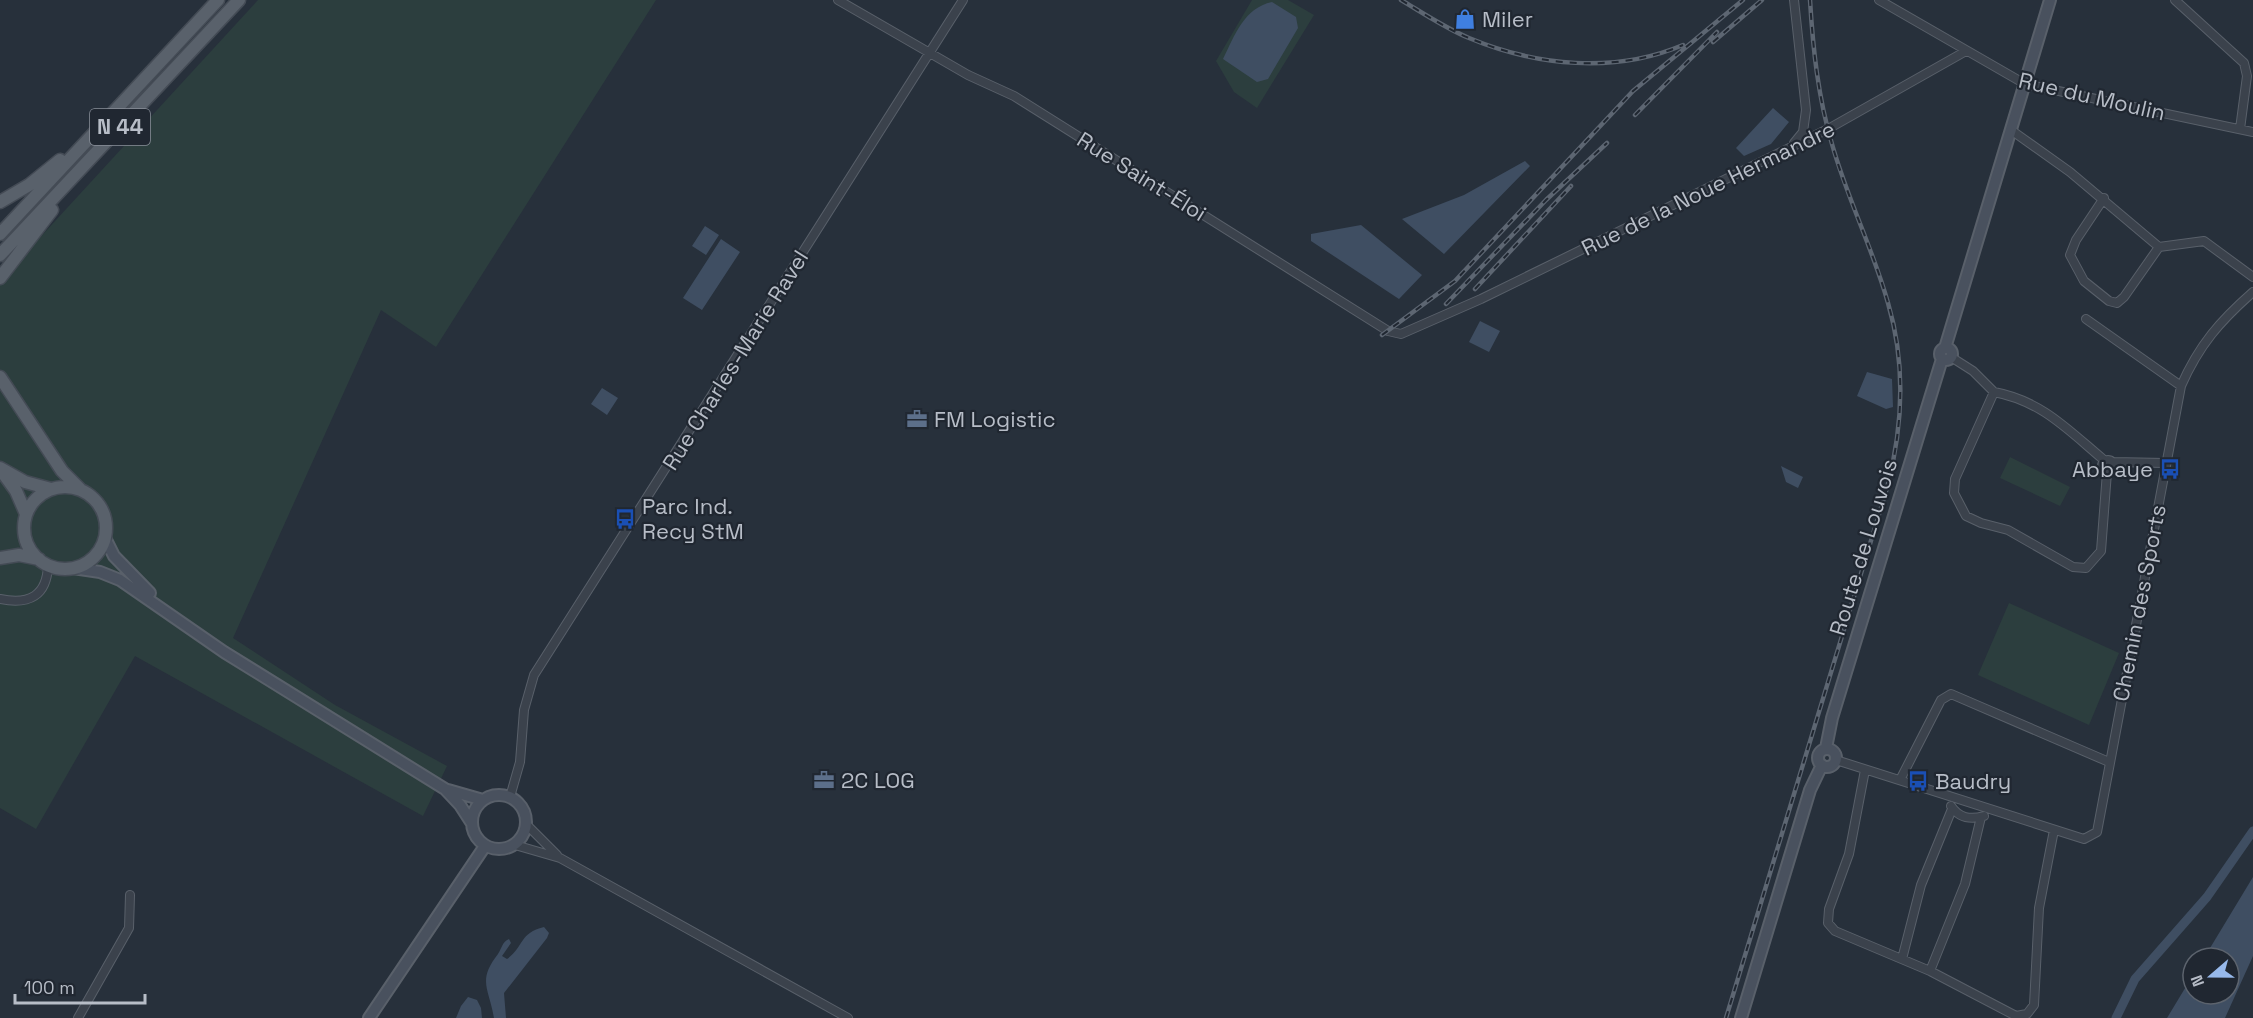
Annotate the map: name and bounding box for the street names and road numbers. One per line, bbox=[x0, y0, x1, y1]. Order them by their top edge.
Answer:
street label: Rue du Moulin bbox=[2016, 66, 2168, 126]
road number: N 44 bbox=[90, 109, 150, 145]
street label: Rue de la Noue Hermandre bbox=[1577, 114, 1839, 262]
street label: Rue Saint-Éloi bbox=[1072, 125, 1212, 227]
street label: Rue Charles-Marie Ravel bbox=[656, 245, 814, 475]
street label: Route de Louvois bbox=[1823, 455, 1903, 639]
street label: Chemin des Sports bbox=[2106, 502, 2172, 704]

